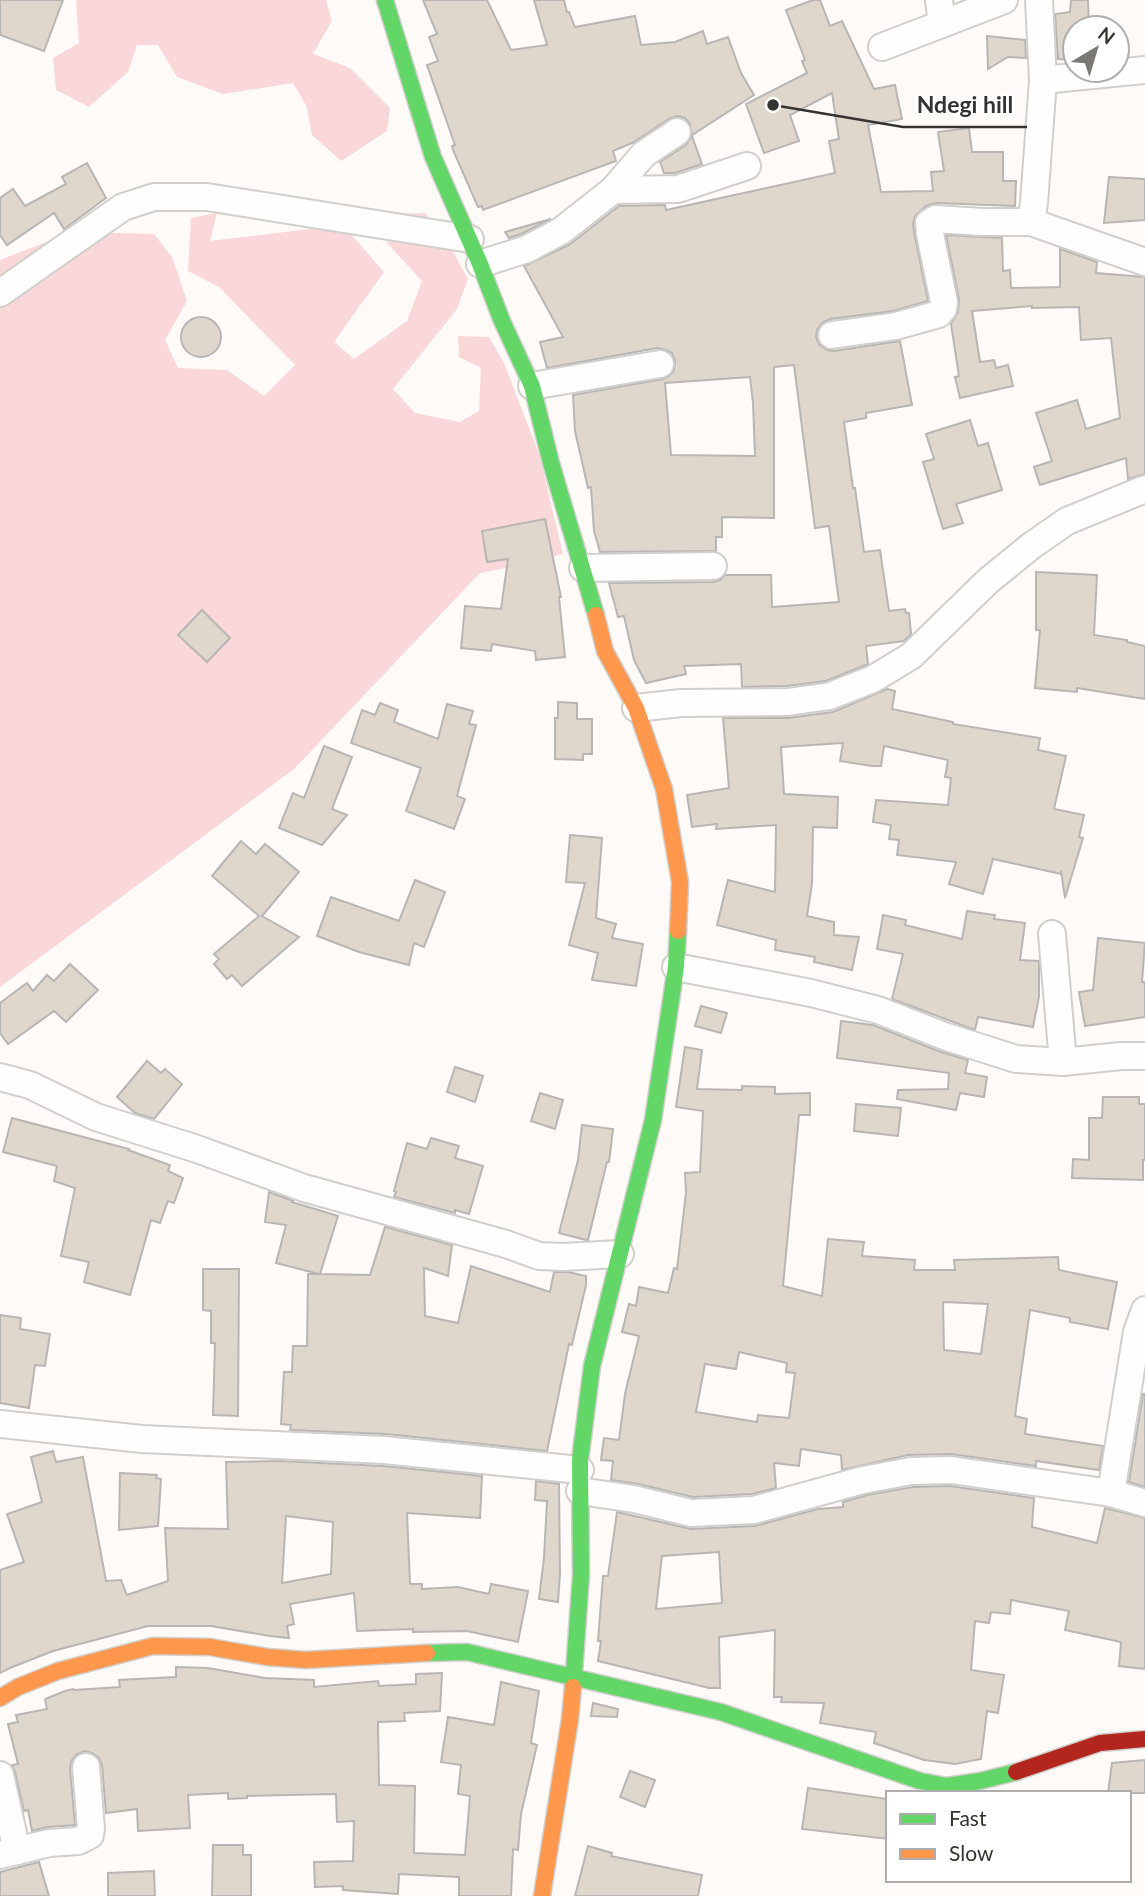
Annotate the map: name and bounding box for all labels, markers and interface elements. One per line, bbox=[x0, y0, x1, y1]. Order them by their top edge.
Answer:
north arrow bbox=[1061, 14, 1131, 84]
text: N bbox=[1094, 22, 1120, 49]
callout: Ndegi hill bbox=[903, 83, 1027, 127]
text: Ndegi hill bbox=[917, 90, 1013, 118]
legend bbox=[886, 1791, 1131, 1882]
text: Fast bbox=[949, 1805, 987, 1830]
text: Slow bbox=[949, 1840, 994, 1865]

